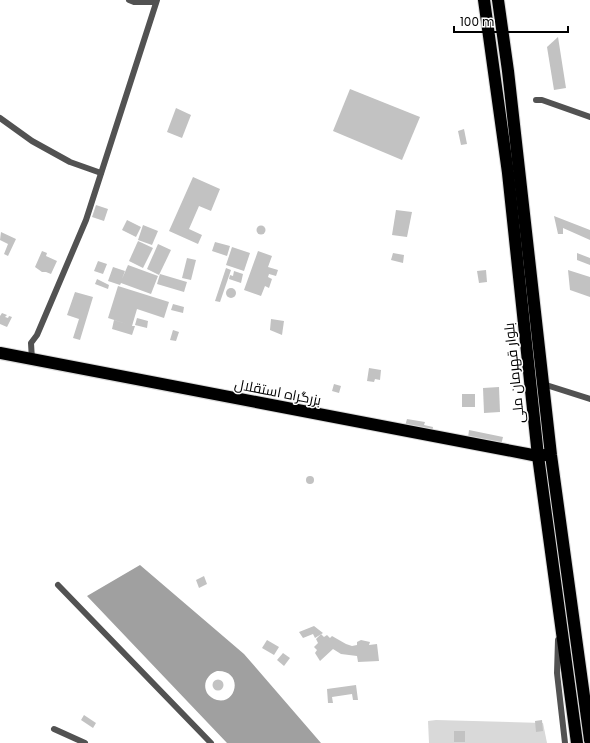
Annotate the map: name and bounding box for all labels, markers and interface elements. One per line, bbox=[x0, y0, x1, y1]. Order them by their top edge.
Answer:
scale bar bbox=[454, 8, 568, 34]
text: 100 m bbox=[460, 13, 494, 30]
street label: بلوار قهرمان ملی bbox=[499, 322, 529, 424]
street label: بزرگراه استقلال bbox=[233, 374, 323, 410]

